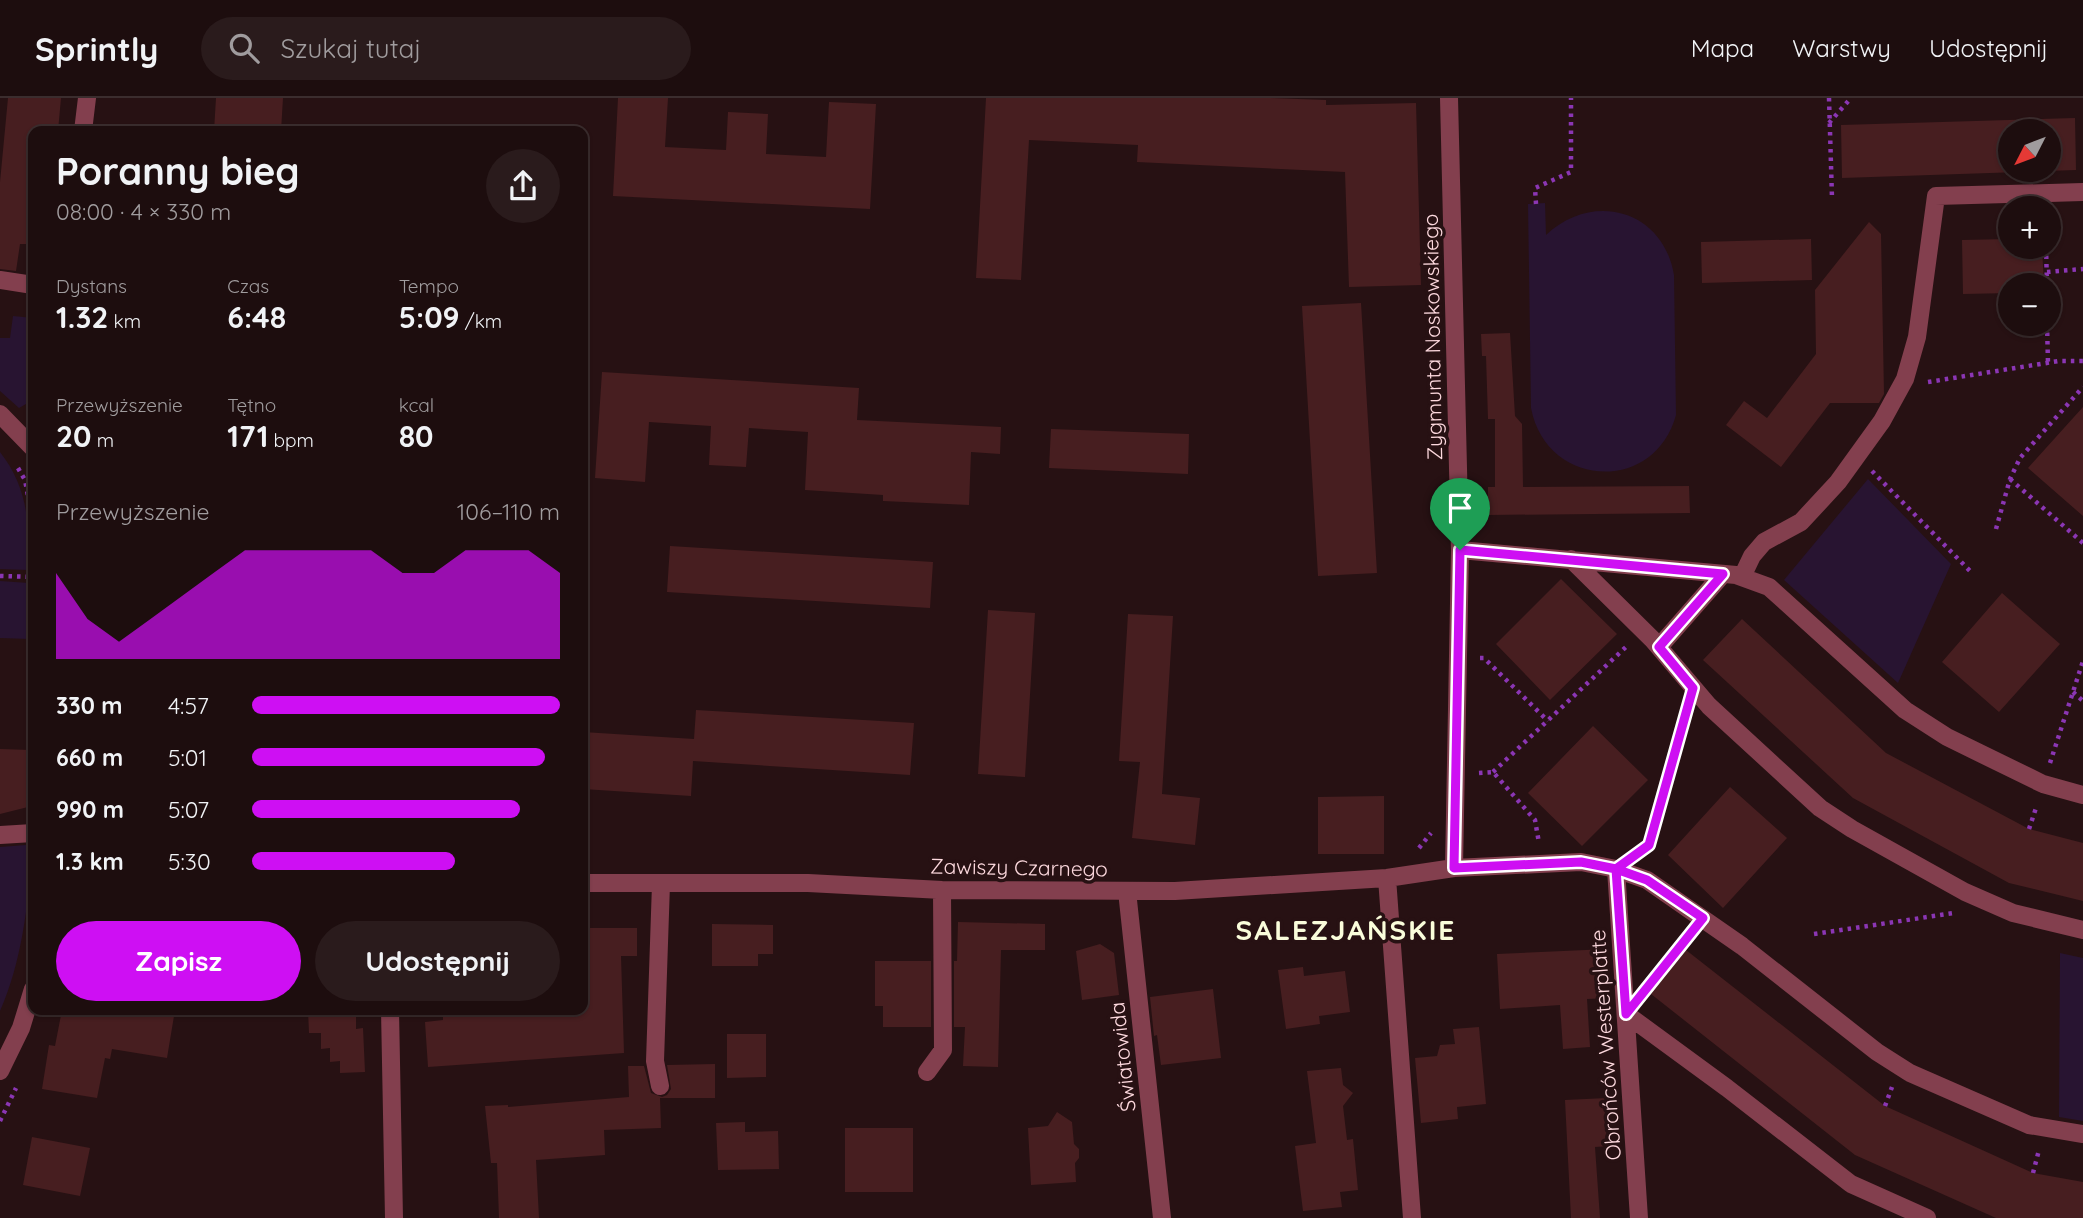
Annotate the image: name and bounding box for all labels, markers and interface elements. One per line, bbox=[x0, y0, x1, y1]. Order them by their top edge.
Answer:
search box bbox=[201, 17, 691, 80]
text: Sprintly bbox=[35, 28, 159, 69]
icon: search bbox=[225, 29, 263, 67]
text: Szukaj tutaj bbox=[281, 32, 421, 65]
text: Mapa bbox=[1691, 33, 1754, 63]
text: Warstwy bbox=[1792, 33, 1891, 63]
text: Udostępnij bbox=[1929, 33, 2048, 63]
north arrow bbox=[1998, 119, 2062, 182]
map controls bbox=[1998, 119, 2061, 336]
text: Poranny bieg bbox=[56, 147, 300, 195]
button: share bbox=[486, 149, 560, 223]
button: + bbox=[1998, 196, 2061, 259]
text: 08:00 · 4 × 330 m bbox=[56, 197, 231, 226]
street label: Zygmunta Noskowskiego bbox=[1417, 213, 1447, 461]
button: − bbox=[1998, 273, 2061, 336]
text: Dystans bbox=[56, 274, 127, 298]
text: Czas bbox=[227, 274, 269, 298]
text: Tempo bbox=[399, 274, 459, 298]
text: 1.32 bbox=[56, 298, 108, 336]
text: 6:48 bbox=[227, 298, 286, 336]
text: 5:09 bbox=[399, 298, 460, 336]
text: km bbox=[108, 309, 141, 333]
text: /km bbox=[460, 309, 502, 333]
text: Przewyższenie bbox=[56, 393, 183, 417]
text: Tętno bbox=[227, 393, 276, 417]
text: kcal bbox=[399, 393, 434, 417]
text: 20 bbox=[56, 417, 92, 455]
text: 171 bbox=[227, 417, 268, 455]
text: 80 bbox=[399, 417, 434, 455]
text: m bbox=[92, 428, 114, 452]
text: bpm bbox=[268, 428, 314, 452]
pin bbox=[1430, 478, 1490, 550]
icon: arrive bbox=[1441, 489, 1479, 527]
text: Przewyższenie bbox=[56, 497, 210, 526]
text: 106–110 m bbox=[457, 497, 560, 526]
text: 330 m bbox=[56, 691, 122, 720]
text: 4:57 bbox=[168, 691, 209, 720]
text: 660 m bbox=[56, 743, 123, 772]
text: 5:01 bbox=[168, 743, 207, 772]
text: 990 m bbox=[56, 795, 124, 824]
text: 5:07 bbox=[168, 795, 209, 824]
text: 1.3 km bbox=[56, 847, 124, 876]
text: 5:30 bbox=[168, 847, 211, 876]
street label: Zawiszy Czarnego bbox=[930, 852, 1108, 882]
district label: SALEZJAŃSKIE bbox=[1236, 912, 1456, 947]
button: Zapisz bbox=[56, 921, 301, 1001]
button: Udostępnij bbox=[315, 921, 560, 1001]
street label: Obrońców Westerplatte bbox=[1584, 929, 1626, 1161]
street label: Światowida bbox=[1103, 1001, 1141, 1113]

